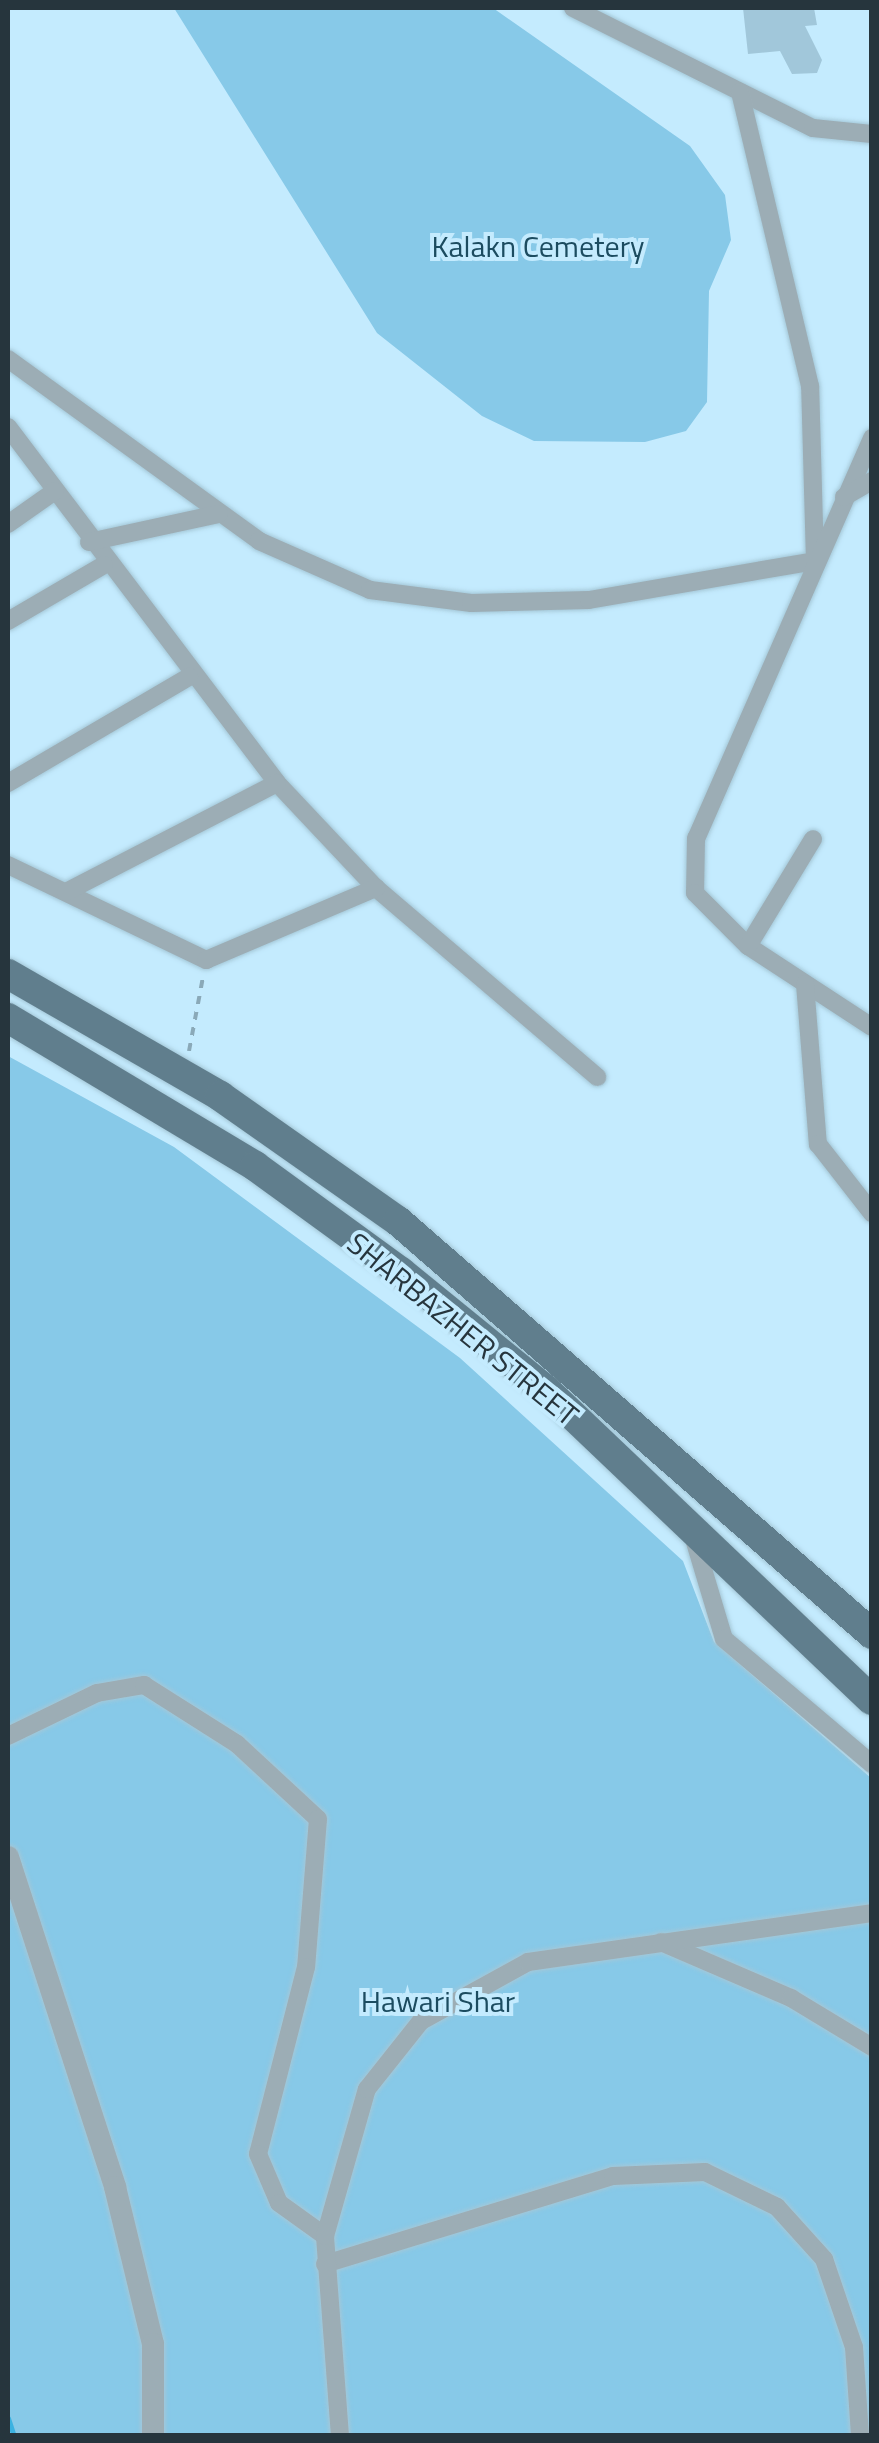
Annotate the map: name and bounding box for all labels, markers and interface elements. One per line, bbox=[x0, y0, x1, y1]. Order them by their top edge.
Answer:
park label: Kalakn Cemetery bbox=[432, 228, 644, 264]
street label: SHARBAZHER STREET bbox=[340, 1225, 586, 1433]
park label: Hawari Shar bbox=[361, 1983, 515, 2019]

